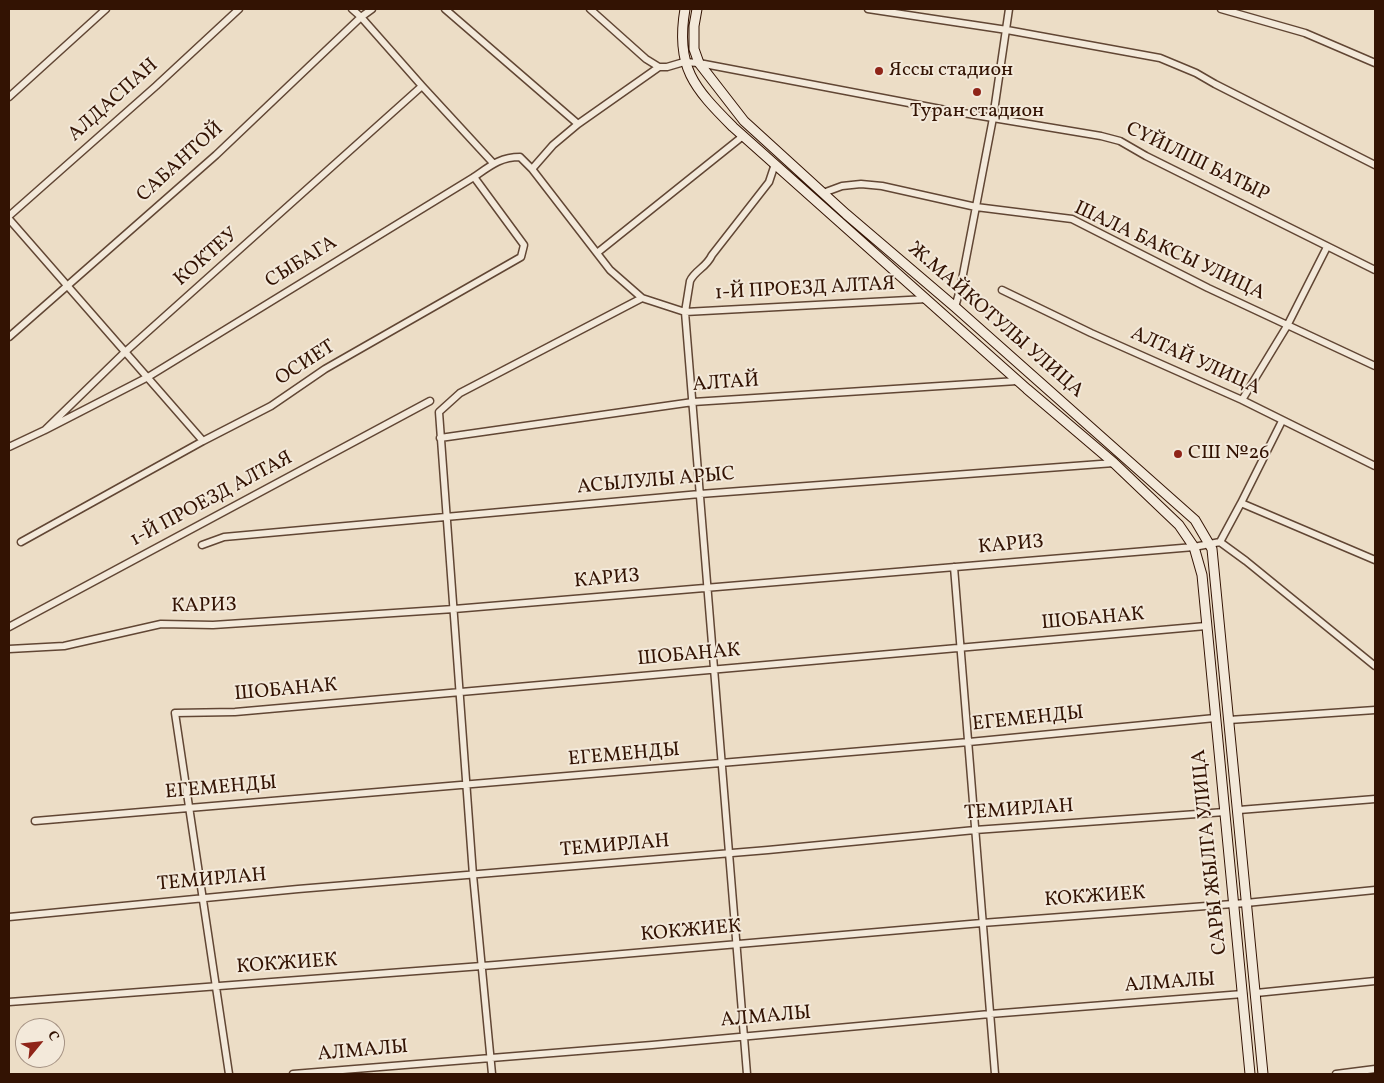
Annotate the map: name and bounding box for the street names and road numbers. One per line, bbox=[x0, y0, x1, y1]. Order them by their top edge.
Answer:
street label: АЛДАСПАН bbox=[64, 54, 164, 148]
street label: САБАНТОЙ bbox=[133, 118, 229, 208]
street label: СҮЙІЛІШ БАТЫР bbox=[1121, 118, 1273, 208]
street label: ШАЛА БАКСЫ УЛИЦА bbox=[1070, 197, 1268, 307]
street label: КОКТЕУ bbox=[170, 224, 244, 292]
street label: СЫБАГА bbox=[262, 232, 342, 294]
street label: Ж.МАЙКОТУЛЫ УЛИЦА bbox=[902, 238, 1088, 404]
street label: 1-Й ПРОЕЗД АЛТАЯ bbox=[714, 273, 896, 307]
street label: АЛТАЙ УЛИЦА bbox=[1126, 323, 1264, 401]
street label: ОСИЕТ bbox=[272, 336, 340, 392]
street label: АЛТАЙ bbox=[692, 370, 760, 398]
street label: 1-Й ПРОЕЗД АЛТАЯ bbox=[127, 447, 297, 553]
street label: АСЫЛУЛЫ АРЫС bbox=[576, 463, 736, 501]
street label: КАРИЗ bbox=[977, 531, 1045, 561]
street label: КАРИЗ bbox=[573, 565, 641, 595]
street label: КАРИЗ bbox=[171, 594, 237, 620]
street label: ШОБАНАК bbox=[1040, 604, 1146, 636]
street label: ШОБАНАК bbox=[636, 640, 742, 672]
street label: ШОБАНАК bbox=[233, 675, 339, 707]
street label: ЕГЕМЕНДЫ bbox=[971, 702, 1085, 738]
street label: ЕГЕМЕНДЫ bbox=[567, 739, 681, 773]
street label: САРЫ ЖЫЛГА УЛИЦА bbox=[1188, 748, 1234, 956]
street label: ЕГЕМЕНДЫ bbox=[164, 772, 278, 806]
street label: ТЕМИРЛАН bbox=[963, 795, 1075, 827]
street label: ТЕМИРЛАН bbox=[559, 830, 671, 864]
street label: ТЕМИРЛАН bbox=[156, 864, 268, 898]
street label: КОКЖИЕК bbox=[1044, 882, 1146, 914]
street label: КОКЖИЕК bbox=[640, 916, 742, 948]
street label: КОКЖИЕК bbox=[236, 949, 338, 981]
street label: АЛМАЛЫ bbox=[1124, 969, 1216, 999]
street label: АЛМАЛЫ bbox=[720, 1002, 812, 1034]
street label: АЛМАЛЫ bbox=[317, 1036, 409, 1068]

